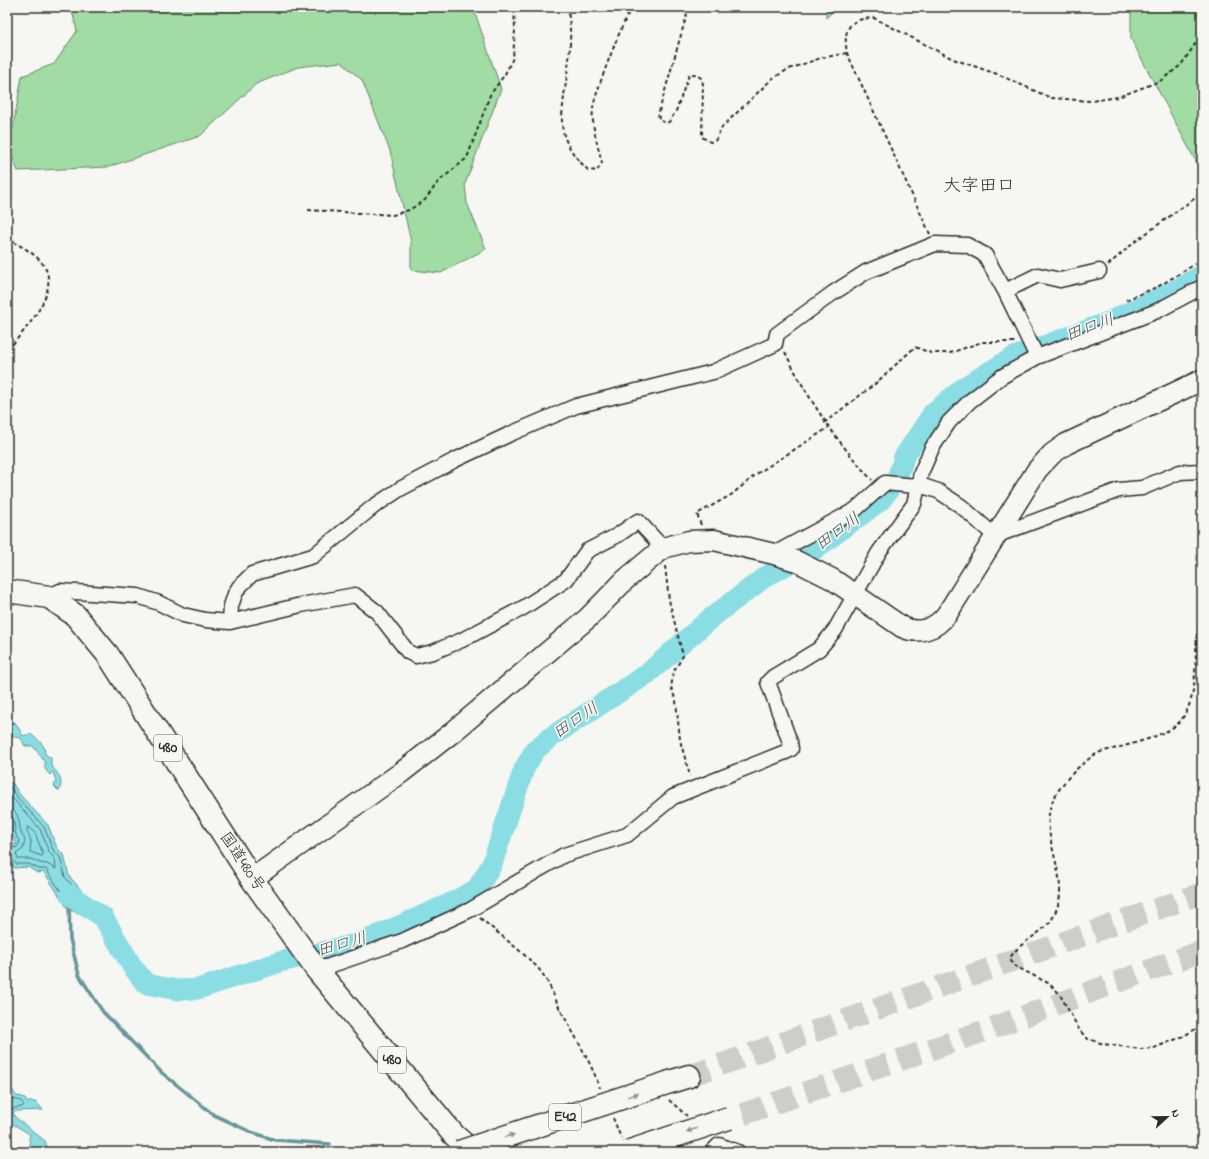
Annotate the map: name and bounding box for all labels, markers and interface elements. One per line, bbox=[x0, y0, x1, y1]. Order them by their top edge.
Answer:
district label: 大字田口 bbox=[943, 174, 1015, 200]
water label: 田口川 bbox=[1062, 307, 1118, 349]
water label: 田口川 bbox=[810, 507, 866, 557]
water label: 田口川 bbox=[548, 696, 604, 746]
road number: 480 bbox=[154, 735, 182, 761]
street label: 国道480号 bbox=[213, 827, 271, 897]
water label: 田口川 bbox=[314, 926, 370, 964]
road number: 480 bbox=[378, 1047, 406, 1073]
one-way arrow bbox=[627, 1091, 639, 1097]
north arrow bbox=[1147, 1097, 1187, 1137]
road number: E42 bbox=[549, 1104, 581, 1130]
text: N bbox=[1167, 1107, 1184, 1120]
one-way arrow bbox=[686, 1128, 698, 1134]
one-way arrow bbox=[504, 1132, 516, 1138]

